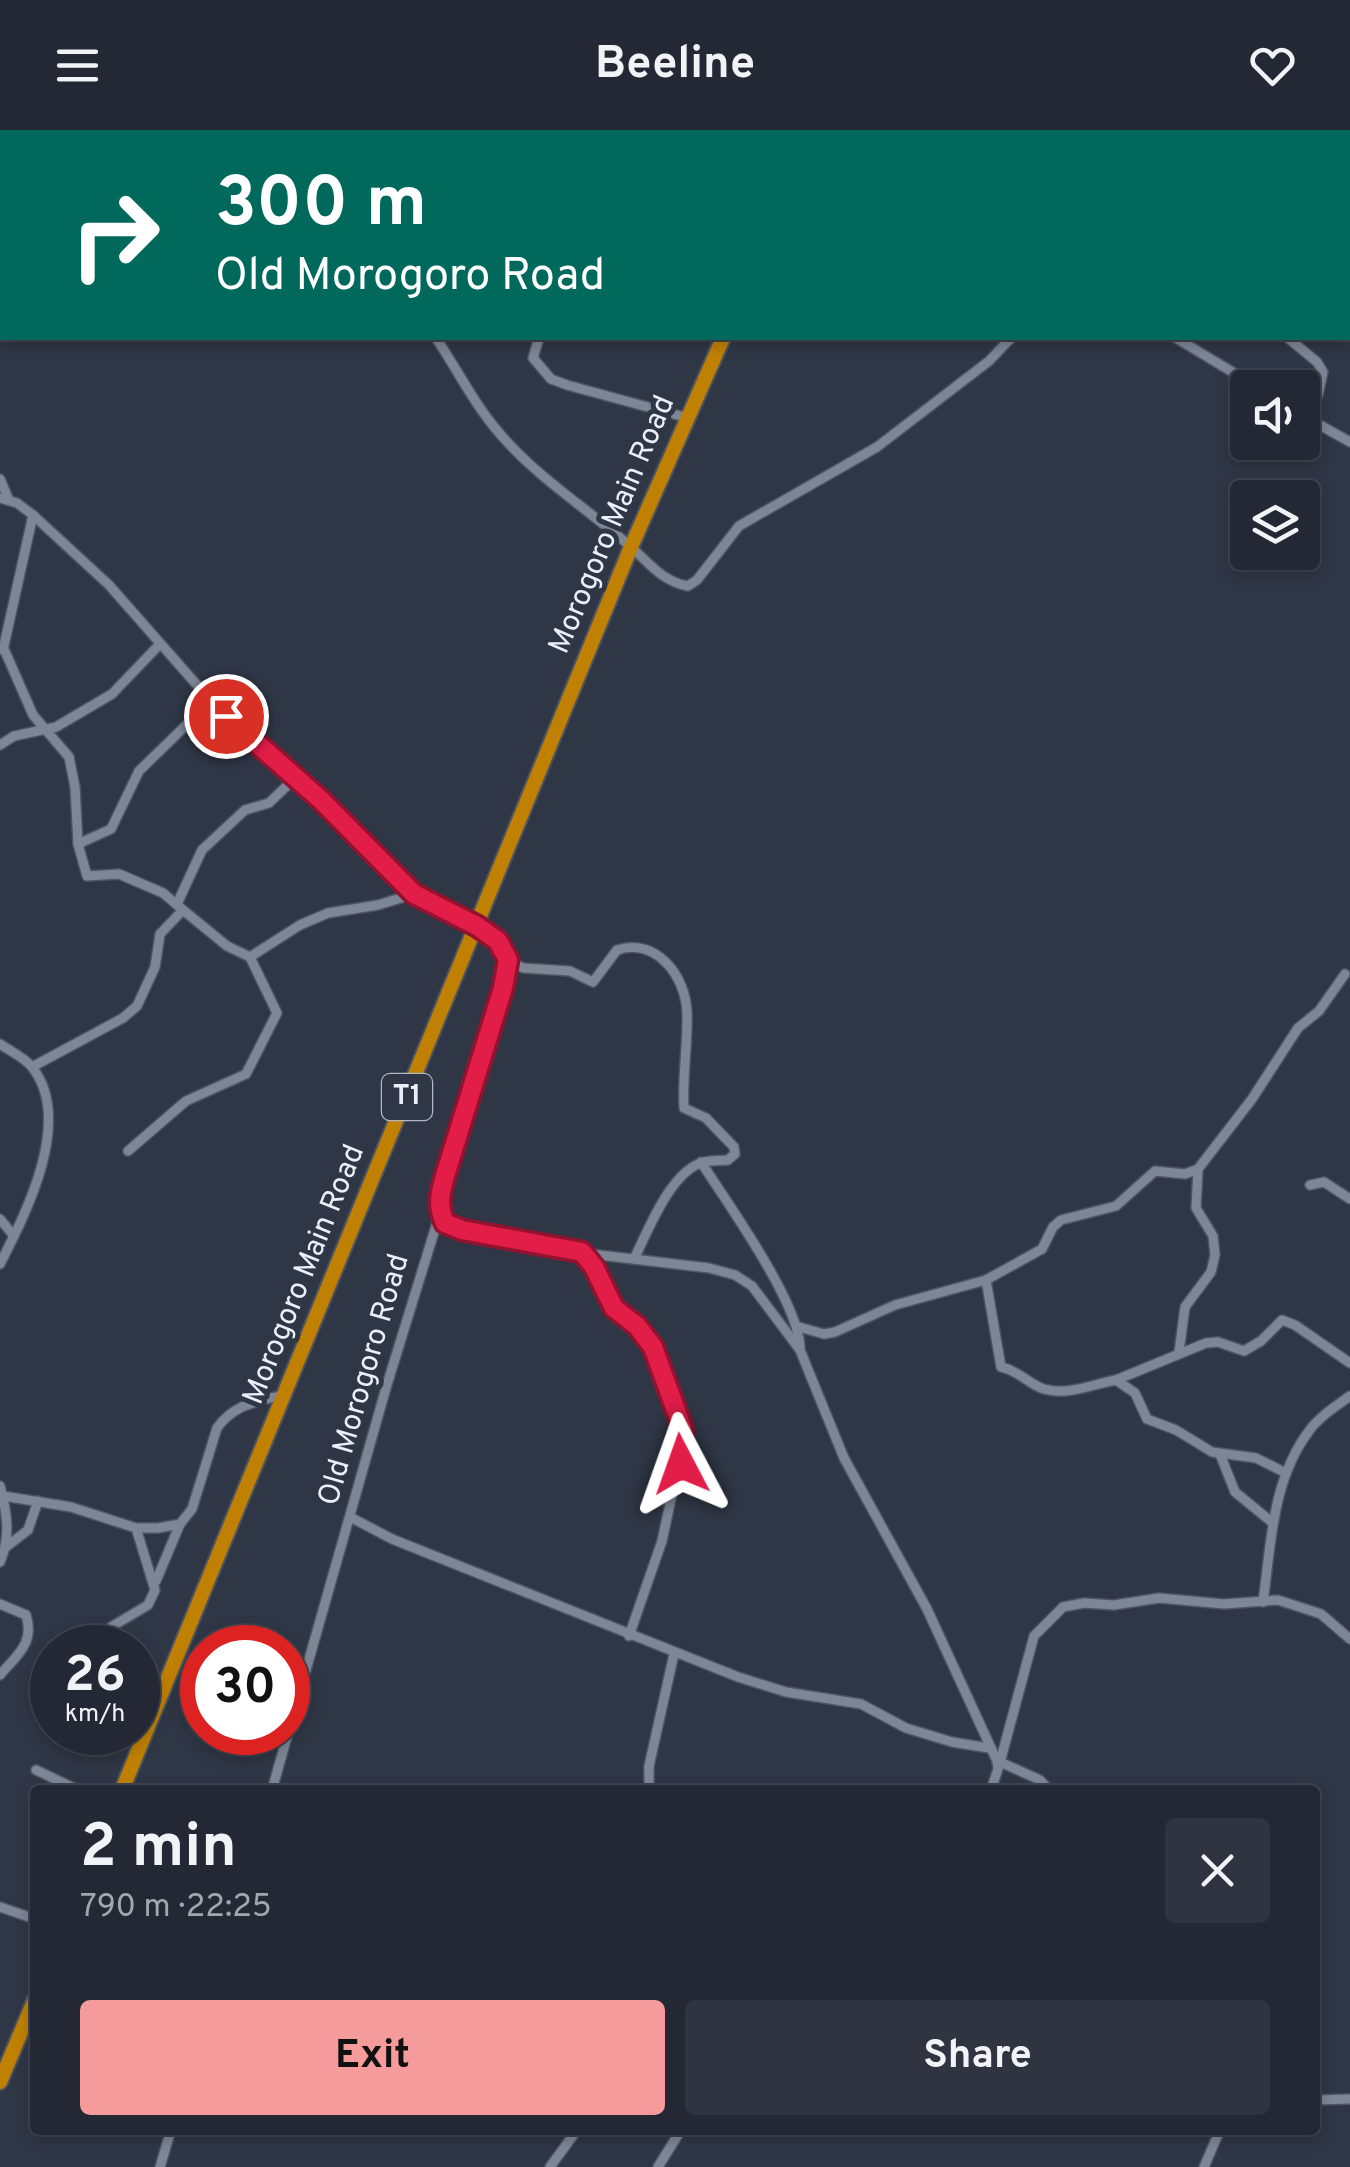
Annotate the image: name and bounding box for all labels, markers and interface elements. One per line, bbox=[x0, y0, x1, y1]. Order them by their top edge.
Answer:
text: Beeline bbox=[595, 37, 755, 94]
icon: menu bbox=[50, 38, 105, 93]
icon: heart bbox=[1245, 38, 1300, 93]
text: 300 m bbox=[215, 162, 427, 251]
icon: right bbox=[50, 170, 180, 300]
text: Old Morogoro Road bbox=[215, 249, 605, 306]
map controls bbox=[1230, 370, 1320, 570]
button: sound bbox=[1230, 370, 1320, 460]
street label: Morogoro Main Road bbox=[542, 390, 684, 660]
button: layers bbox=[1230, 480, 1320, 570]
pin bbox=[184, 674, 269, 759]
icon: arrive bbox=[199, 689, 254, 744]
road number: T1 bbox=[382, 1074, 432, 1120]
street label: Morogoro Main Road bbox=[236, 1140, 374, 1410]
street label: Old Morogoro Road bbox=[311, 1250, 419, 1510]
position arrow bbox=[629, 1412, 733, 1516]
speed limit sign: 30 bbox=[180, 1625, 310, 1755]
text: 26 bbox=[64, 1646, 126, 1709]
text: km/h bbox=[65, 1699, 125, 1731]
text: 2 min bbox=[80, 1812, 237, 1888]
button: close bbox=[1165, 1818, 1270, 1923]
text: 790 m · 22:25 bbox=[80, 1888, 272, 1928]
button: Exit bbox=[80, 2000, 665, 2115]
button: Share bbox=[685, 2000, 1270, 2115]

